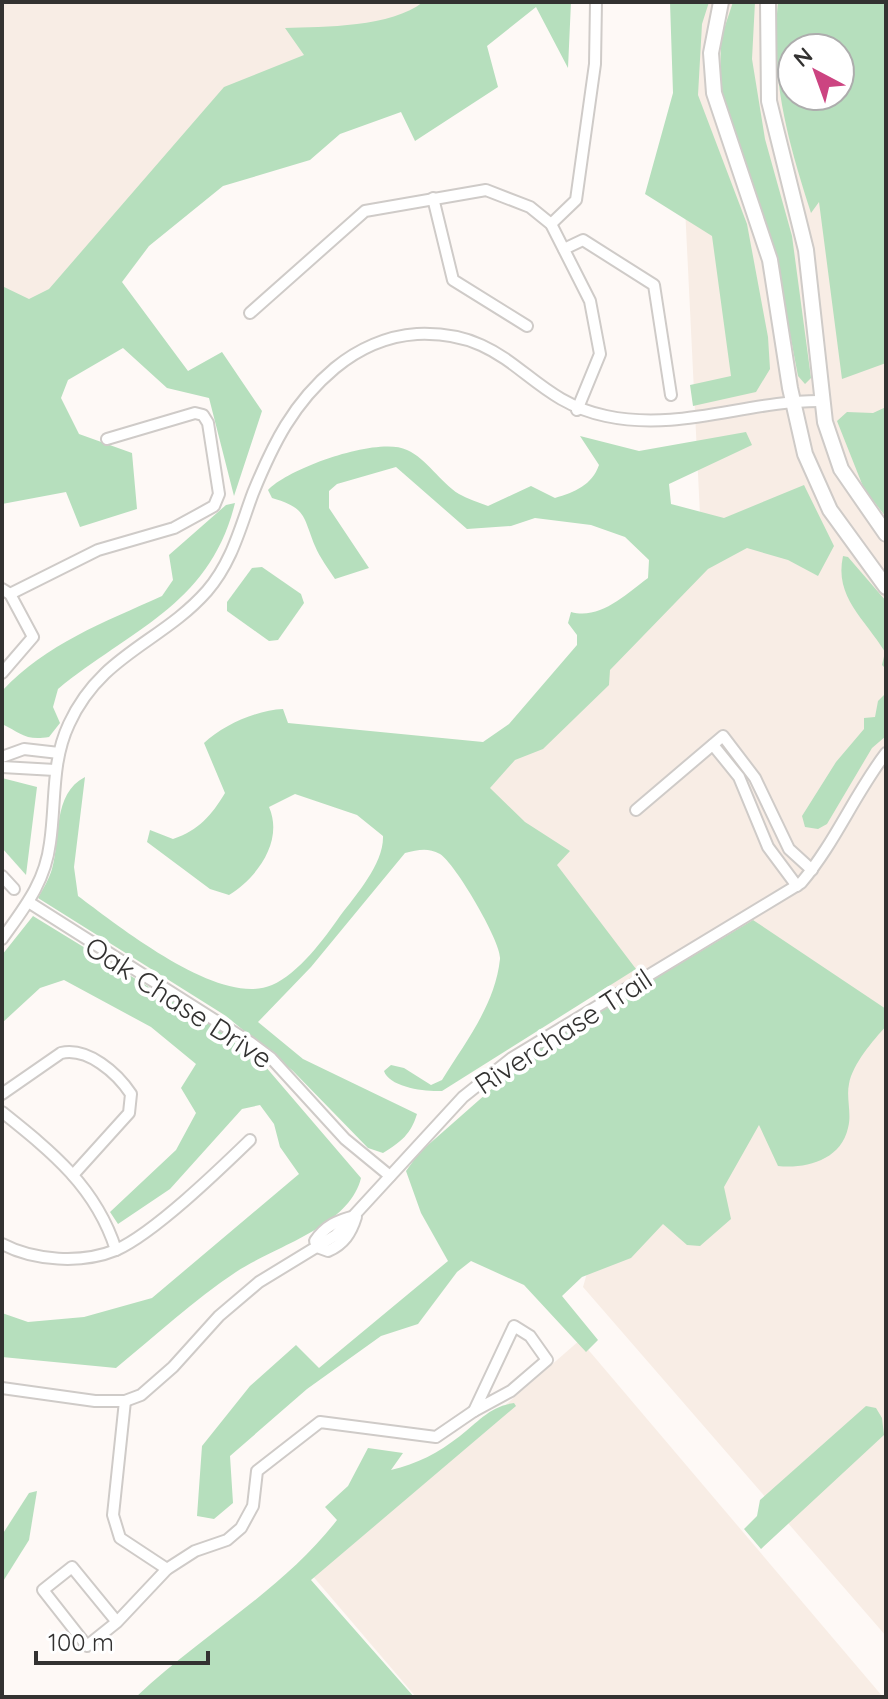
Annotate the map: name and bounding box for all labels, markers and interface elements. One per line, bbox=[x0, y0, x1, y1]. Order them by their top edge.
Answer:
north arrow bbox=[776, 32, 856, 112]
text: N bbox=[788, 41, 818, 73]
street label: Oak Chase Drive bbox=[79, 928, 279, 1076]
street label: Riverchase Trail bbox=[468, 961, 658, 1101]
scale bar bbox=[36, 1615, 208, 1665]
text: 100 m bbox=[48, 1627, 114, 1657]

